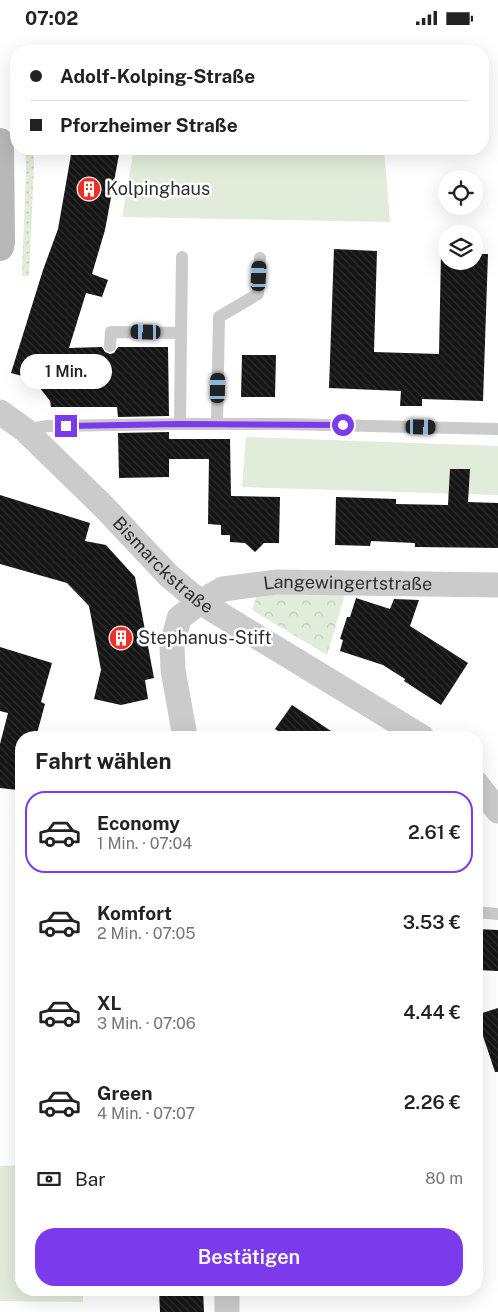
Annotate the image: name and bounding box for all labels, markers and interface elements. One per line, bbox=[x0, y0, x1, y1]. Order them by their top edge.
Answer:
text: 07:02 bbox=[25, 7, 78, 29]
text: Adolf-Kolping-Straße bbox=[60, 65, 255, 87]
text: Pforzheimer Straße bbox=[60, 114, 238, 136]
map controls bbox=[438, 170, 483, 270]
button: locate bbox=[438, 170, 483, 215]
building icon: Kolpinghaus bbox=[76, 176, 102, 202]
place label: Kolpinghaus bbox=[106, 178, 210, 199]
button: layers bbox=[438, 225, 483, 270]
car bbox=[250, 261, 267, 291]
car bbox=[130, 324, 161, 340]
callout: 1 Min. bbox=[20, 353, 112, 389]
text: 1 Min. bbox=[45, 362, 87, 381]
car bbox=[210, 373, 225, 403]
route start bbox=[332, 414, 354, 436]
route end bbox=[55, 415, 77, 437]
car bbox=[405, 419, 436, 435]
street label: Bismarckstraße bbox=[109, 512, 217, 617]
street label: Langewingertstraße bbox=[262, 571, 432, 594]
building icon: Stephanus-Stift bbox=[108, 625, 134, 651]
place label: Stephanus-Stift bbox=[138, 627, 271, 648]
text: Fahrt wählen bbox=[35, 748, 172, 774]
icon: car bbox=[37, 810, 82, 855]
text: Economy bbox=[97, 812, 180, 834]
text: 2.61 € bbox=[408, 821, 461, 843]
text: 1 Min. · 07:04 bbox=[97, 834, 192, 853]
icon: car bbox=[37, 900, 82, 945]
text: Komfort bbox=[97, 902, 172, 924]
text: 3.53 € bbox=[403, 911, 461, 933]
text: 2 Min. · 07:05 bbox=[97, 924, 195, 943]
icon: car bbox=[37, 990, 82, 1035]
text: XL bbox=[97, 992, 122, 1014]
text: 4.44 € bbox=[403, 1001, 461, 1023]
text: 3 Min. · 07:06 bbox=[97, 1014, 196, 1033]
icon: car bbox=[37, 1080, 82, 1125]
text: Green bbox=[97, 1082, 152, 1104]
text: 2.26 € bbox=[404, 1091, 461, 1113]
text: 4 Min. · 07:07 bbox=[97, 1104, 195, 1123]
icon: cash bbox=[35, 1165, 63, 1193]
text: Bar bbox=[75, 1168, 106, 1190]
text: 80 m bbox=[425, 1169, 463, 1188]
button: Bestätigen bbox=[35, 1228, 463, 1286]

